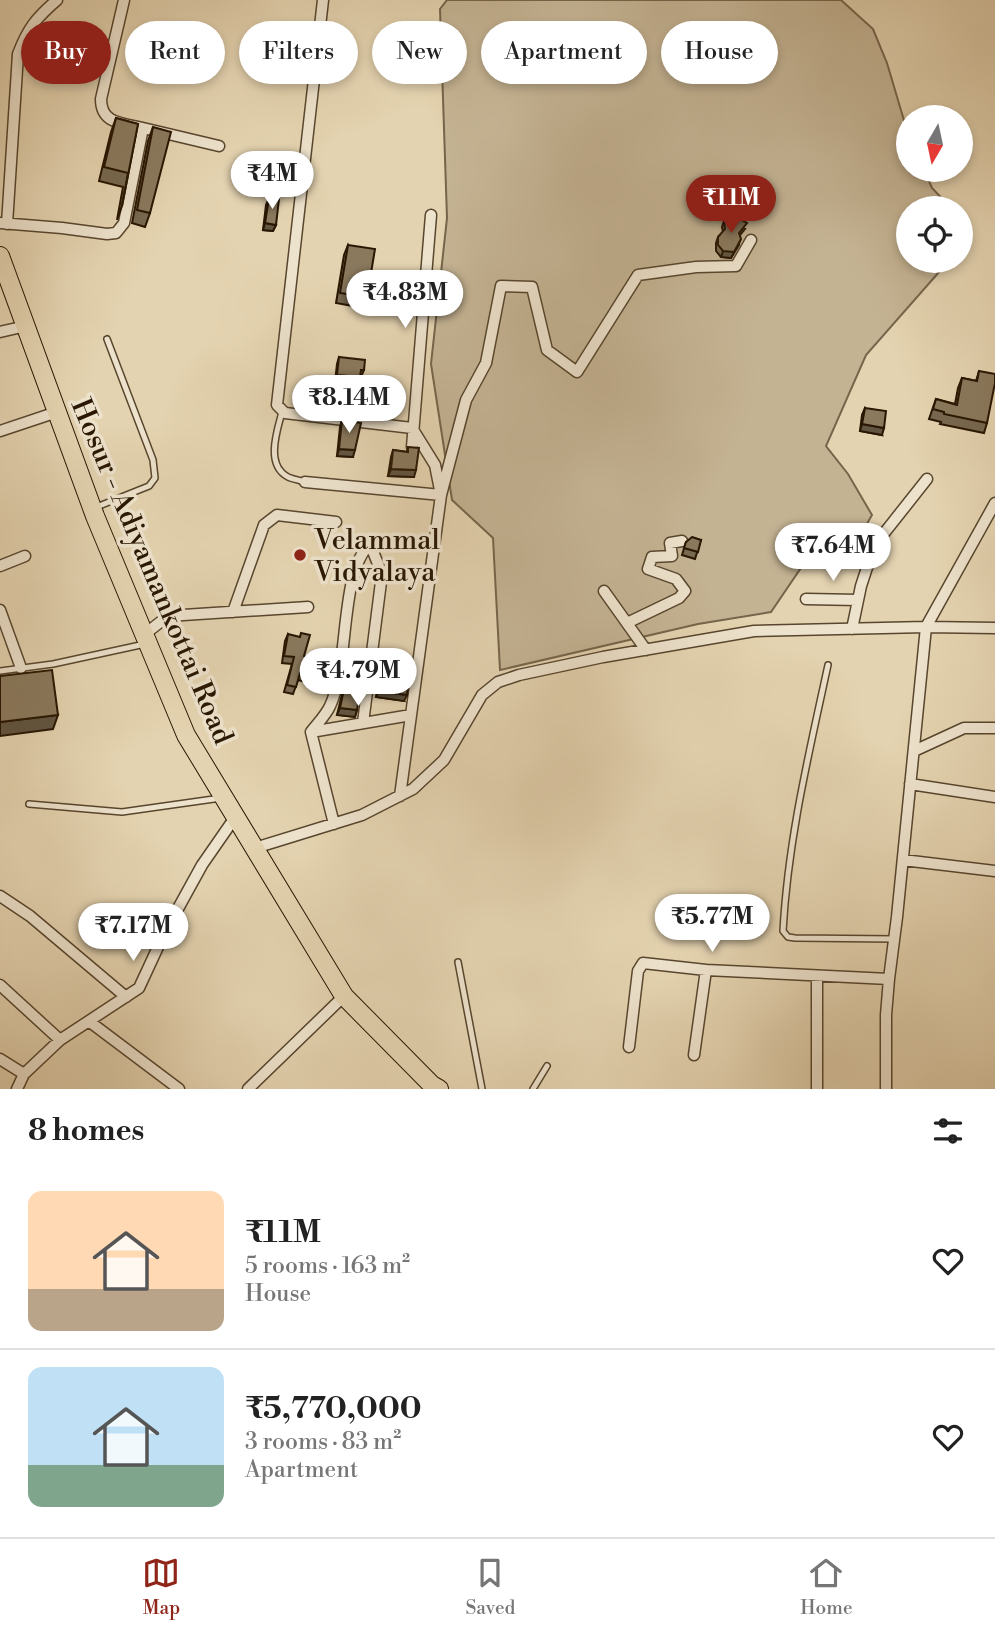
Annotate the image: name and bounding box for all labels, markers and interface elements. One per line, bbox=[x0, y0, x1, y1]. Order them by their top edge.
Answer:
chip: Buy bbox=[21, 21, 111, 84]
chip: Rent bbox=[125, 21, 225, 84]
chip: Filters bbox=[239, 21, 358, 84]
chip: New bbox=[372, 21, 467, 84]
chip: Apartment bbox=[481, 21, 647, 84]
chip: House bbox=[661, 21, 778, 84]
north arrow bbox=[896, 105, 973, 182]
map controls bbox=[896, 105, 973, 273]
pin: ₹4M bbox=[238, 152, 306, 211]
text: ₹4M bbox=[247, 160, 297, 188]
pin: ₹11M bbox=[690, 176, 772, 235]
text: ₹11M bbox=[702, 184, 760, 212]
button: locate bbox=[896, 196, 973, 273]
pin: ₹4.83M bbox=[348, 270, 462, 330]
text: ₹4.83M bbox=[362, 279, 448, 307]
pin: ₹8.14M bbox=[292, 376, 406, 435]
text: ₹8.14M bbox=[308, 384, 390, 412]
street label: Hosur - Adiyamankottai Road bbox=[63, 393, 240, 750]
place label: Velammal Vidyalaya bbox=[313, 523, 440, 590]
pin: ₹7.64M bbox=[776, 524, 890, 583]
text: ₹7.64M bbox=[791, 532, 875, 560]
marker: Velammal Vidyalaya bbox=[292, 547, 308, 563]
pin: ₹4.79M bbox=[301, 648, 415, 708]
text: ₹4.79M bbox=[316, 657, 400, 685]
pin: ₹5.77M bbox=[655, 894, 769, 954]
text: ₹5.77M bbox=[671, 903, 753, 931]
pin: ₹7.17M bbox=[76, 904, 190, 963]
text: ₹7.17M bbox=[94, 912, 172, 940]
text: 8 homes bbox=[28, 1112, 144, 1150]
icon: filters bbox=[929, 1112, 967, 1150]
text: ₹11M bbox=[245, 1214, 321, 1252]
icon: home bbox=[84, 1219, 168, 1303]
icon: heart bbox=[929, 1242, 967, 1280]
text: 5 rooms · 163 m² bbox=[245, 1252, 410, 1280]
text: House bbox=[245, 1280, 311, 1308]
text: ₹5,770,000 bbox=[245, 1390, 422, 1428]
icon: home bbox=[84, 1395, 168, 1479]
icon: heart bbox=[929, 1418, 967, 1456]
text: 3 rooms · 83 m² bbox=[245, 1428, 401, 1456]
text: Apartment bbox=[245, 1456, 358, 1484]
tab: Map bbox=[142, 1554, 180, 1620]
tab: Saved bbox=[465, 1554, 515, 1620]
tab: Home bbox=[800, 1554, 852, 1620]

